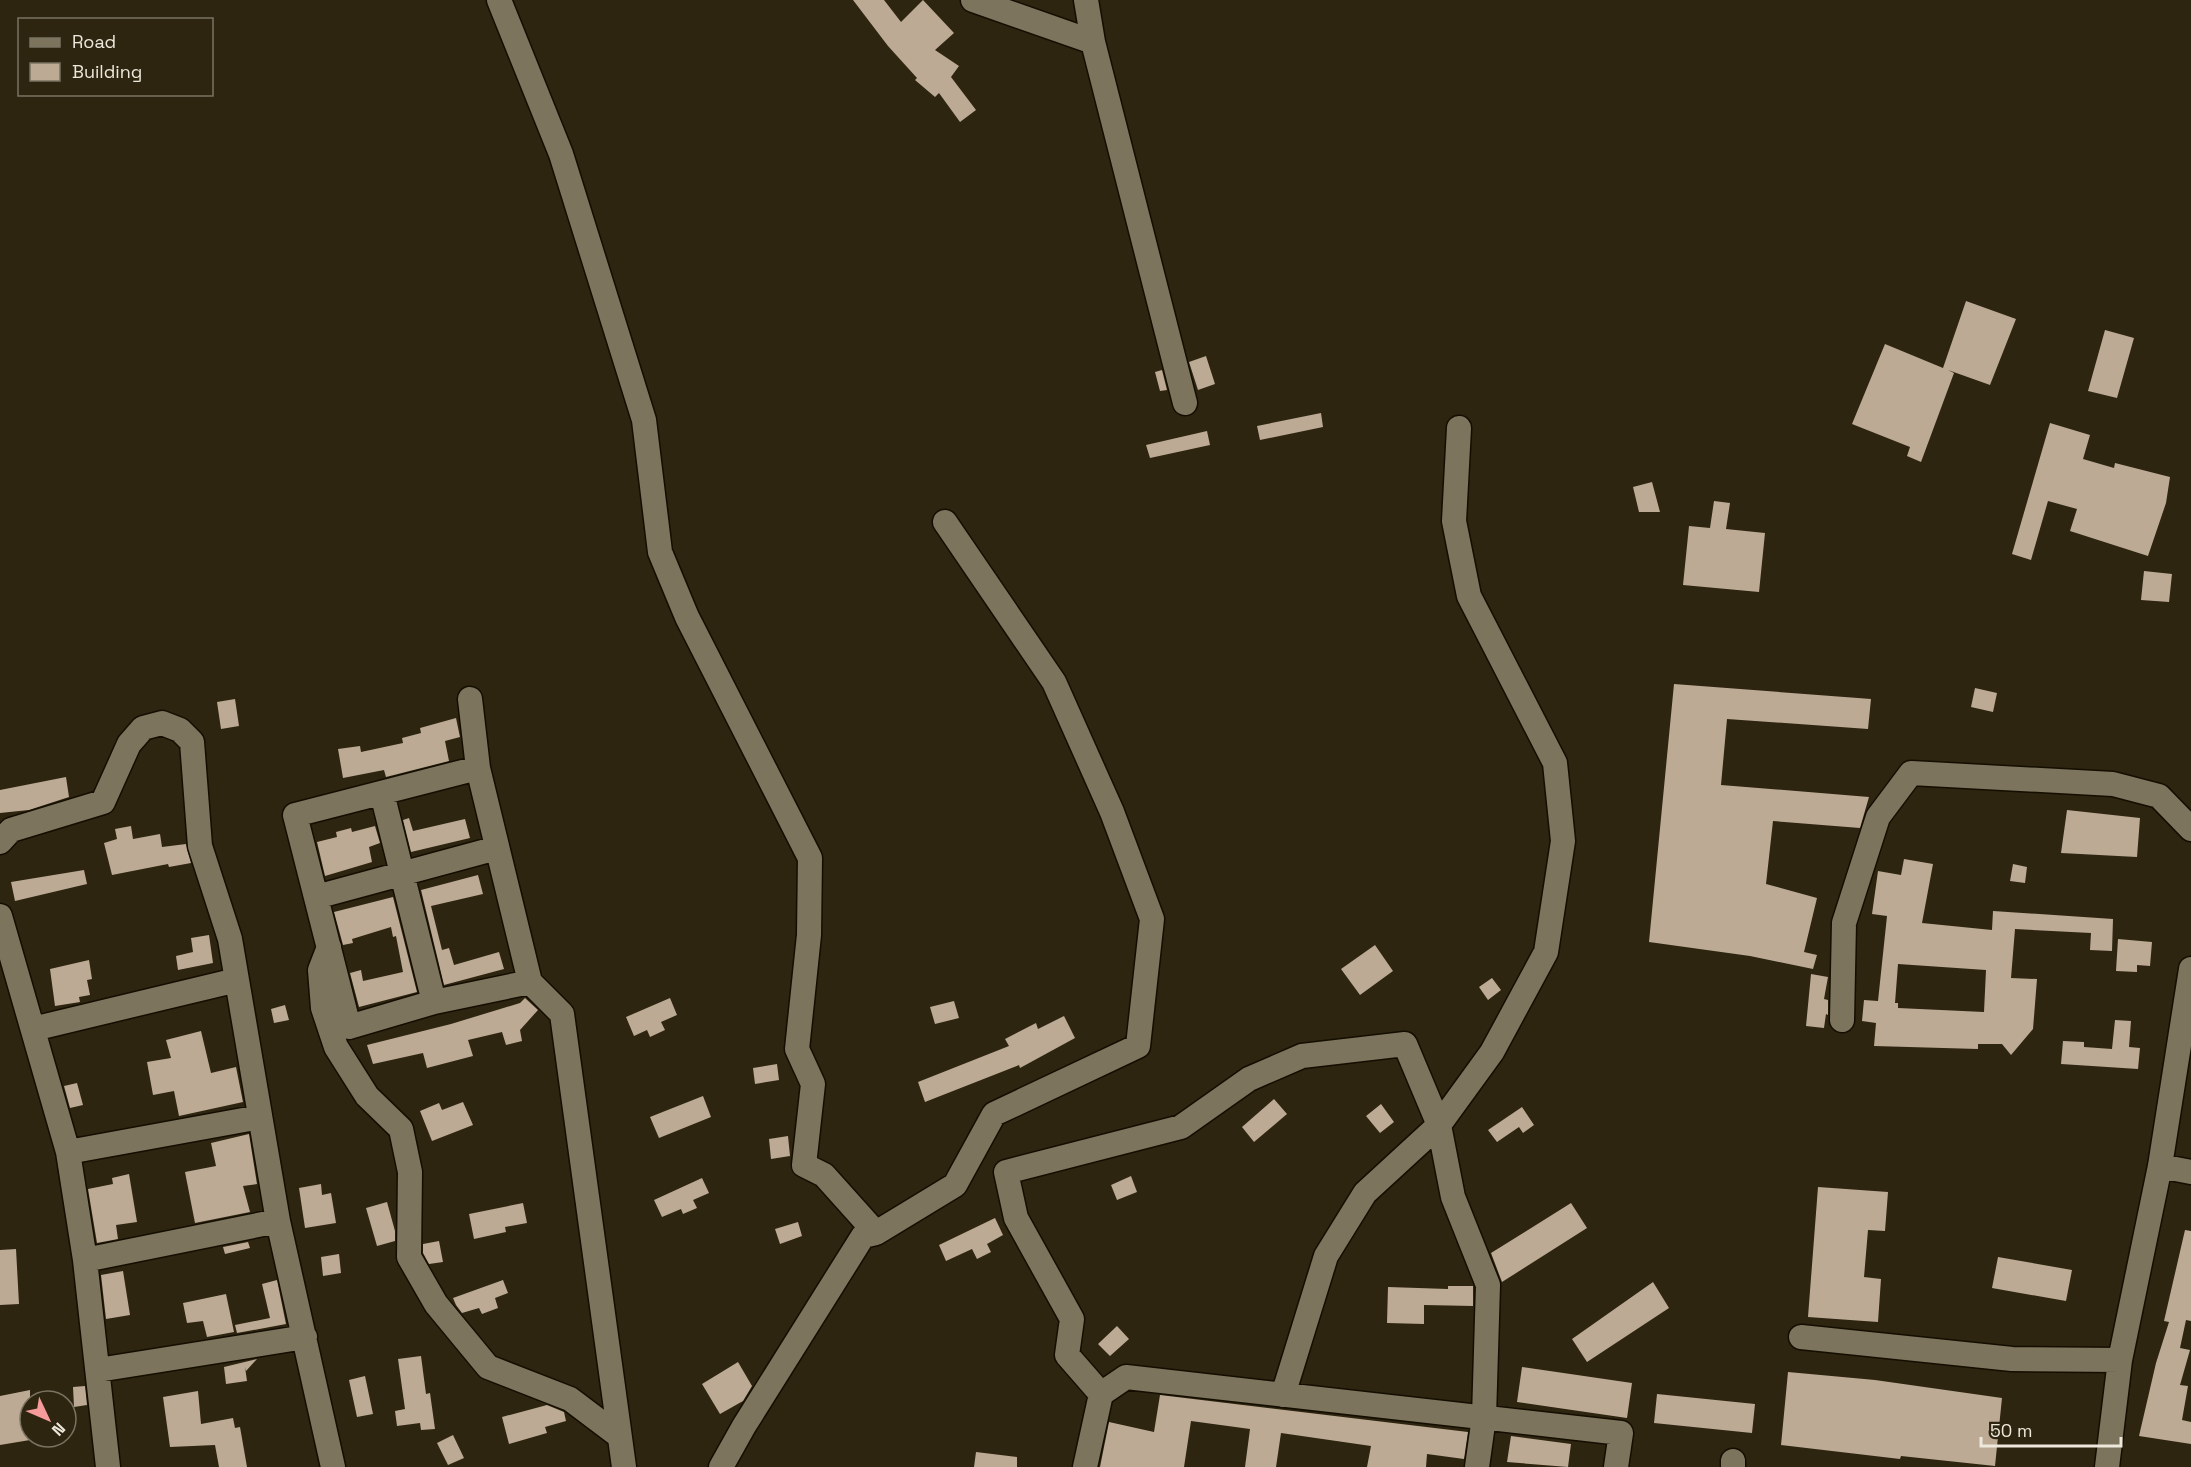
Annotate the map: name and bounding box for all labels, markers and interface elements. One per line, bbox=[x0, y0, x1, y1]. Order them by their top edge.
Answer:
legend bbox=[18, 18, 213, 96]
text: Road bbox=[72, 30, 116, 53]
text: Building bbox=[72, 60, 142, 83]
north arrow bbox=[18, 1389, 78, 1449]
scale bar bbox=[1981, 1410, 2120, 1448]
text: N bbox=[47, 1418, 70, 1440]
text: 50 m bbox=[1990, 1419, 2032, 1442]

